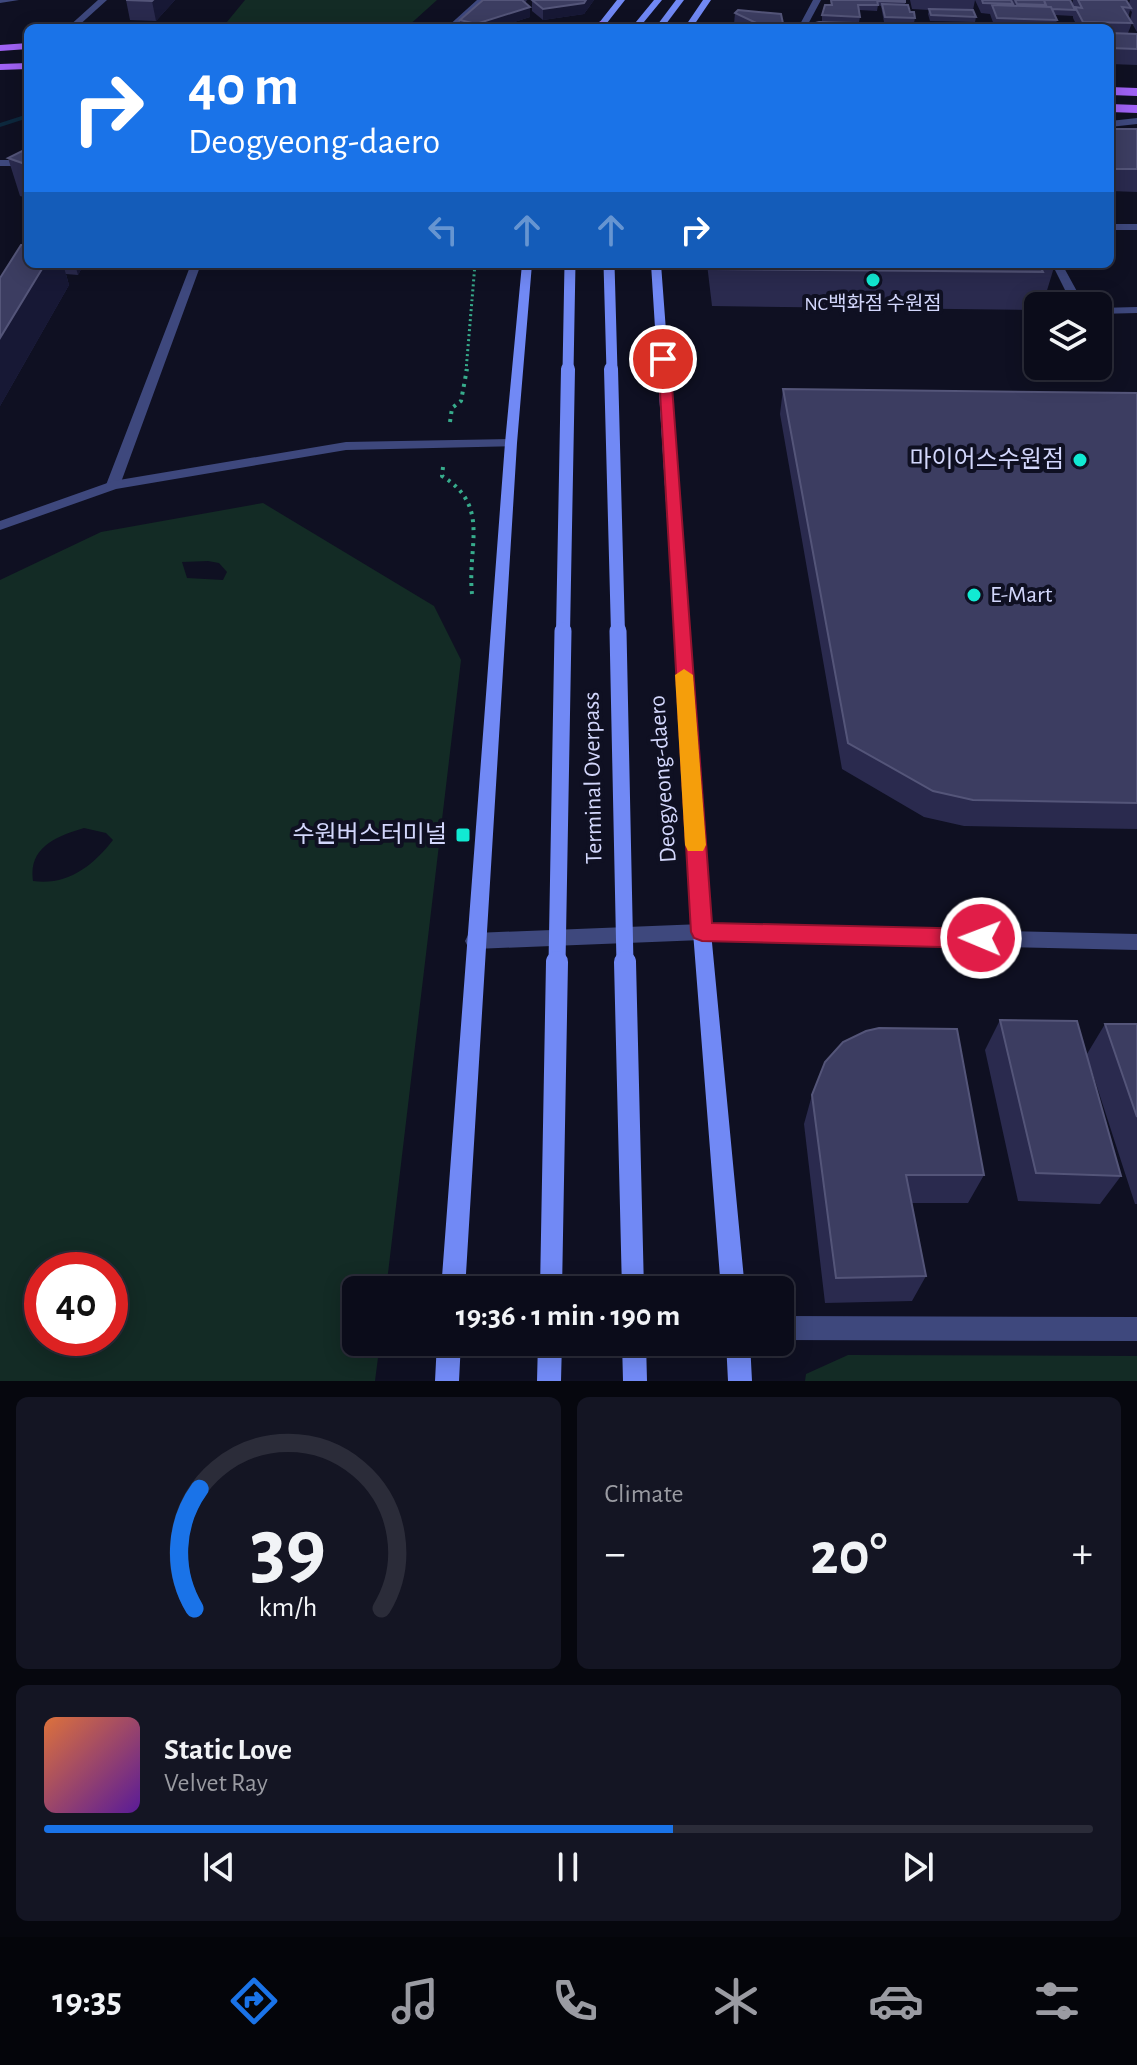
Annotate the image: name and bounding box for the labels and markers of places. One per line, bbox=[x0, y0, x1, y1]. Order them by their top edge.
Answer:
marker: NC백화점 수원점 bbox=[864, 271, 882, 289]
place label: NC백화점 수원점 bbox=[804, 293, 942, 314]
pin bbox=[629, 325, 697, 393]
place label: 마이어스수원점 bbox=[909, 446, 1064, 472]
marker: 마이어스수원점 bbox=[1071, 451, 1089, 469]
place label: E-Mart bbox=[990, 583, 1053, 607]
marker: E-Mart bbox=[965, 586, 983, 604]
place label: 수원버스터미널 bbox=[292, 822, 447, 847]
marker: 수원버스터미널 bbox=[454, 826, 472, 844]

